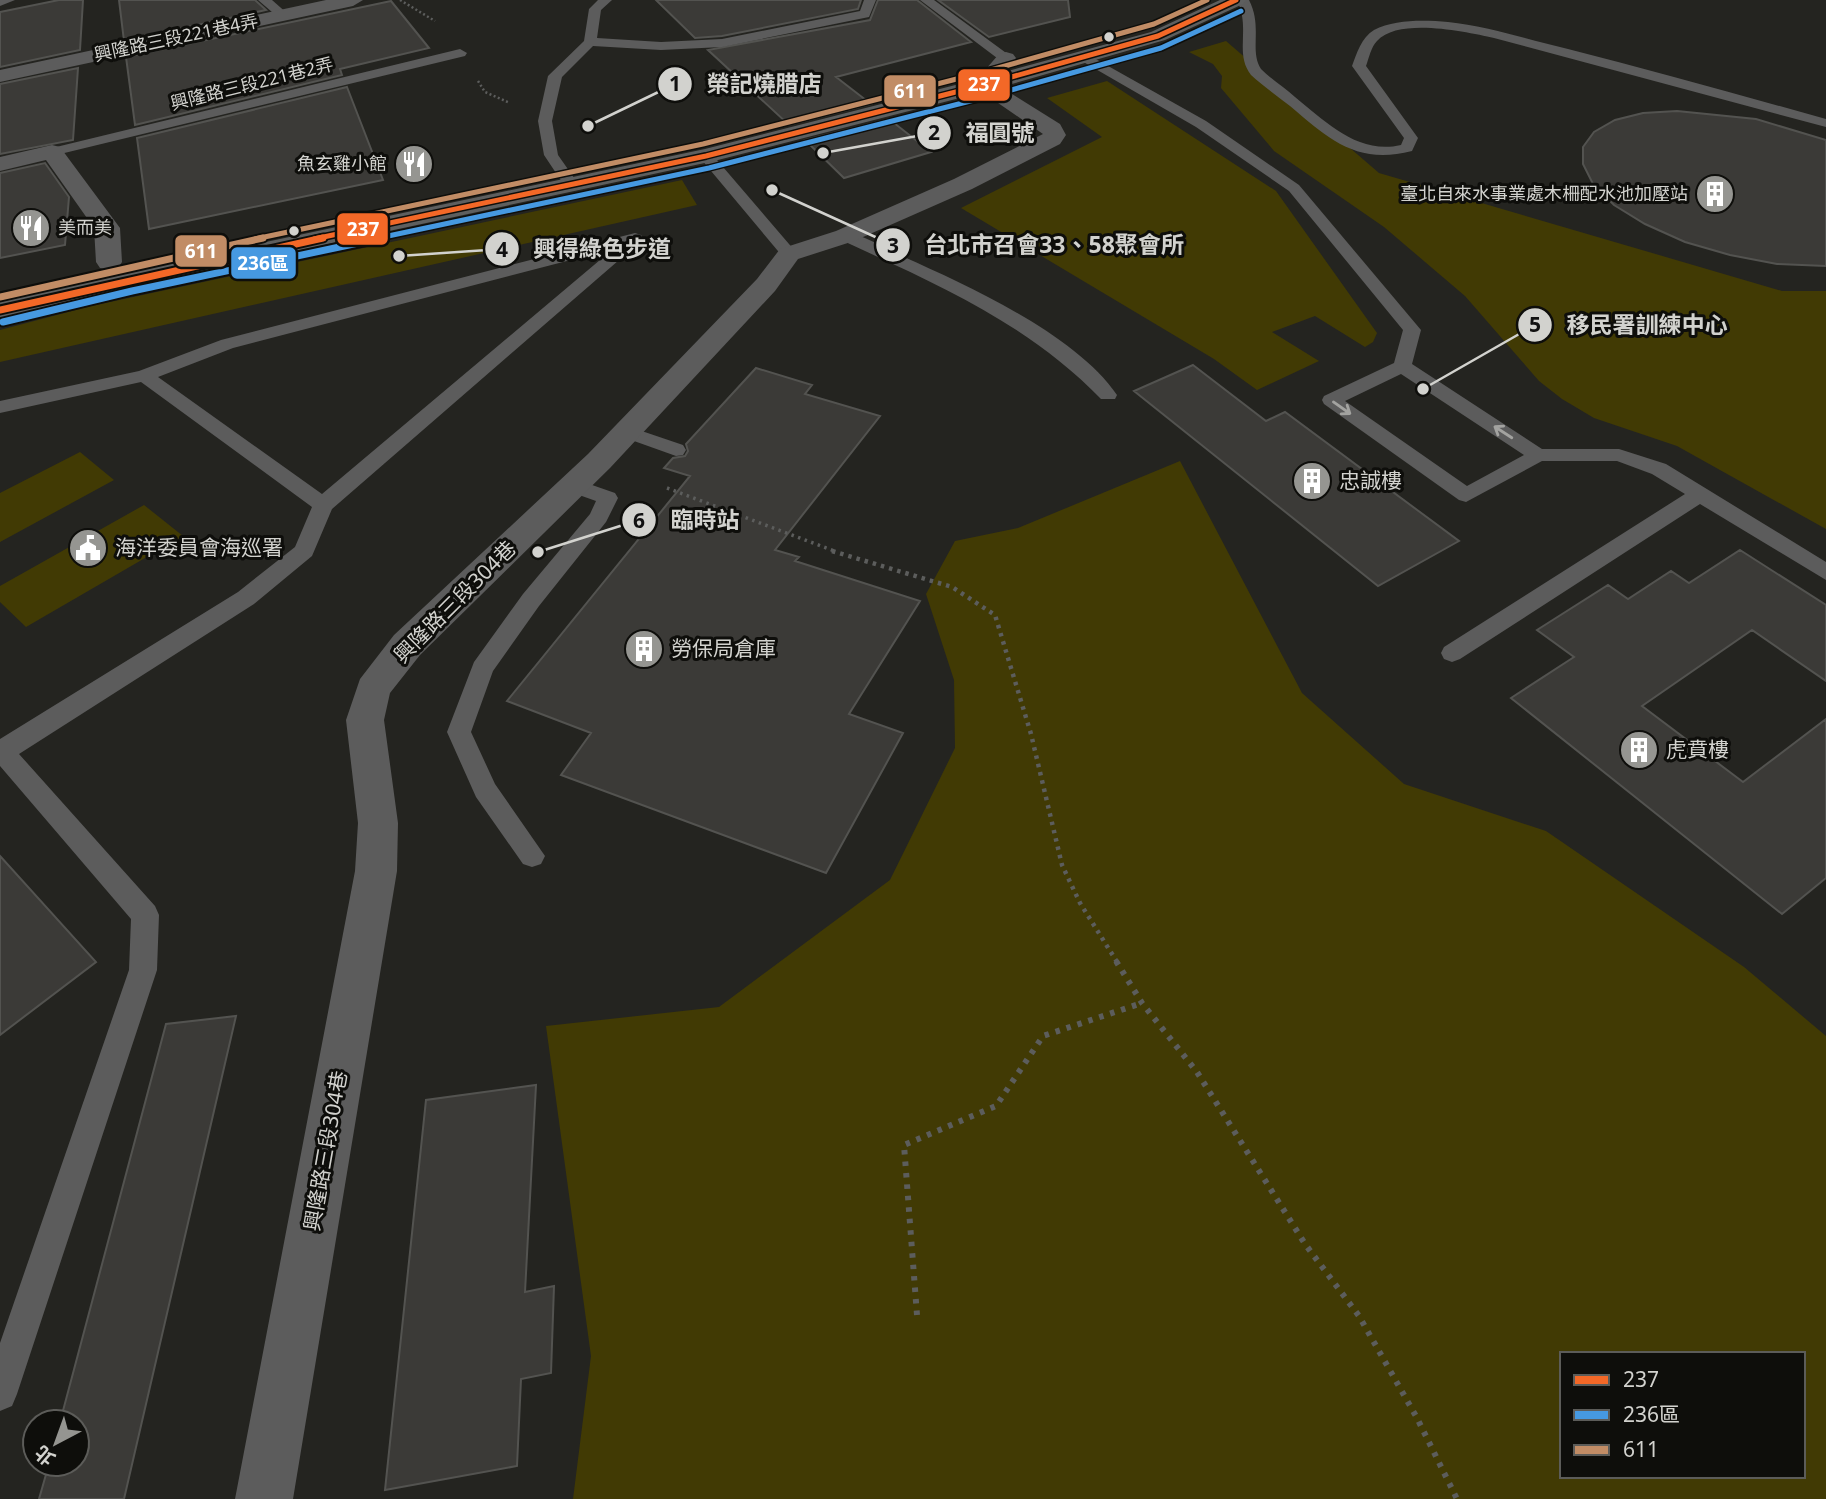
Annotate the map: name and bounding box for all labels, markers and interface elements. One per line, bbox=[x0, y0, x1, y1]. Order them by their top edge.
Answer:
street label: 興隆路三段221巷4弄 bbox=[92, 8, 260, 66]
unlabelled marker bbox=[1102, 30, 1116, 44]
street label: 興隆路三段221巷2弄 bbox=[168, 51, 336, 115]
callout: 榮記燒腊店 bbox=[658, 62, 836, 106]
text: 榮記燒腊店 bbox=[707, 67, 822, 99]
line badge: 237 bbox=[957, 68, 1011, 102]
text: 1 bbox=[669, 69, 681, 97]
text: 237 bbox=[968, 71, 1000, 97]
line badge: 611 bbox=[883, 74, 937, 108]
text: 611 bbox=[894, 78, 926, 104]
callout: 福圓號 bbox=[917, 111, 1049, 155]
text: 福圓號 bbox=[966, 116, 1035, 148]
text: 2 bbox=[928, 118, 940, 146]
restaurant icon: 魚玄雞小館 bbox=[393, 143, 435, 185]
place label: 魚玄雞小館 bbox=[297, 151, 387, 175]
building icon: 臺北自來水事業處木柵配水池加壓站 bbox=[1694, 173, 1736, 215]
place label: 臺北自來水事業處木柵配水池加壓站 bbox=[1400, 181, 1688, 205]
restaurant icon: 美而美 bbox=[10, 207, 52, 249]
line badge: 237 bbox=[336, 212, 389, 246]
place label: 美而美 bbox=[58, 215, 112, 239]
text: 237 bbox=[347, 216, 379, 242]
callout: 台北市召會33、58聚會所 bbox=[875, 223, 1198, 267]
unlabelled marker bbox=[287, 224, 301, 238]
callout: 興得綠色步道 bbox=[484, 227, 685, 271]
text: 台北市召會33、58聚會所 bbox=[924, 228, 1184, 260]
text: 3 bbox=[887, 231, 899, 259]
text: 興得綠色步道 bbox=[533, 232, 671, 264]
line badge: 611 bbox=[174, 234, 228, 268]
text: 4 bbox=[496, 235, 508, 263]
text: 611 bbox=[185, 238, 217, 264]
line badge: 236區 bbox=[230, 246, 297, 280]
text: 236區 bbox=[237, 250, 289, 276]
callout: 移民署訓練中心 bbox=[1517, 303, 1741, 347]
text: 移民署訓練中心 bbox=[1567, 308, 1728, 340]
text: 5 bbox=[1529, 310, 1541, 338]
one-way arrow bbox=[1332, 401, 1351, 415]
one-way arrow bbox=[1494, 425, 1514, 439]
building icon: 忠誠樓 bbox=[1291, 460, 1333, 502]
place label: 忠誠樓 bbox=[1339, 466, 1402, 494]
callout: 臨時站 bbox=[621, 498, 753, 542]
text: 臨時站 bbox=[671, 503, 740, 535]
text: 6 bbox=[633, 506, 645, 534]
public building icon: 海洋委員會海巡署 bbox=[67, 527, 109, 569]
place label: 海洋委員會海巡署 bbox=[115, 533, 283, 561]
street label: 興隆路三段304巷 bbox=[387, 534, 521, 668]
building icon: 勞保局倉庫 bbox=[623, 628, 665, 670]
place label: 勞保局倉庫 bbox=[671, 634, 776, 662]
building icon: 虎賁樓 bbox=[1618, 729, 1660, 771]
place label: 虎賁樓 bbox=[1666, 735, 1729, 763]
street label: 興隆路三段304巷 bbox=[297, 1069, 353, 1233]
legend bbox=[1560, 1352, 1805, 1478]
text: 237 bbox=[1623, 1365, 1659, 1393]
text: 236區 bbox=[1623, 1400, 1680, 1428]
north arrow bbox=[21, 1408, 91, 1478]
text: 611 bbox=[1623, 1435, 1659, 1463]
text: 北 bbox=[29, 1440, 61, 1472]

